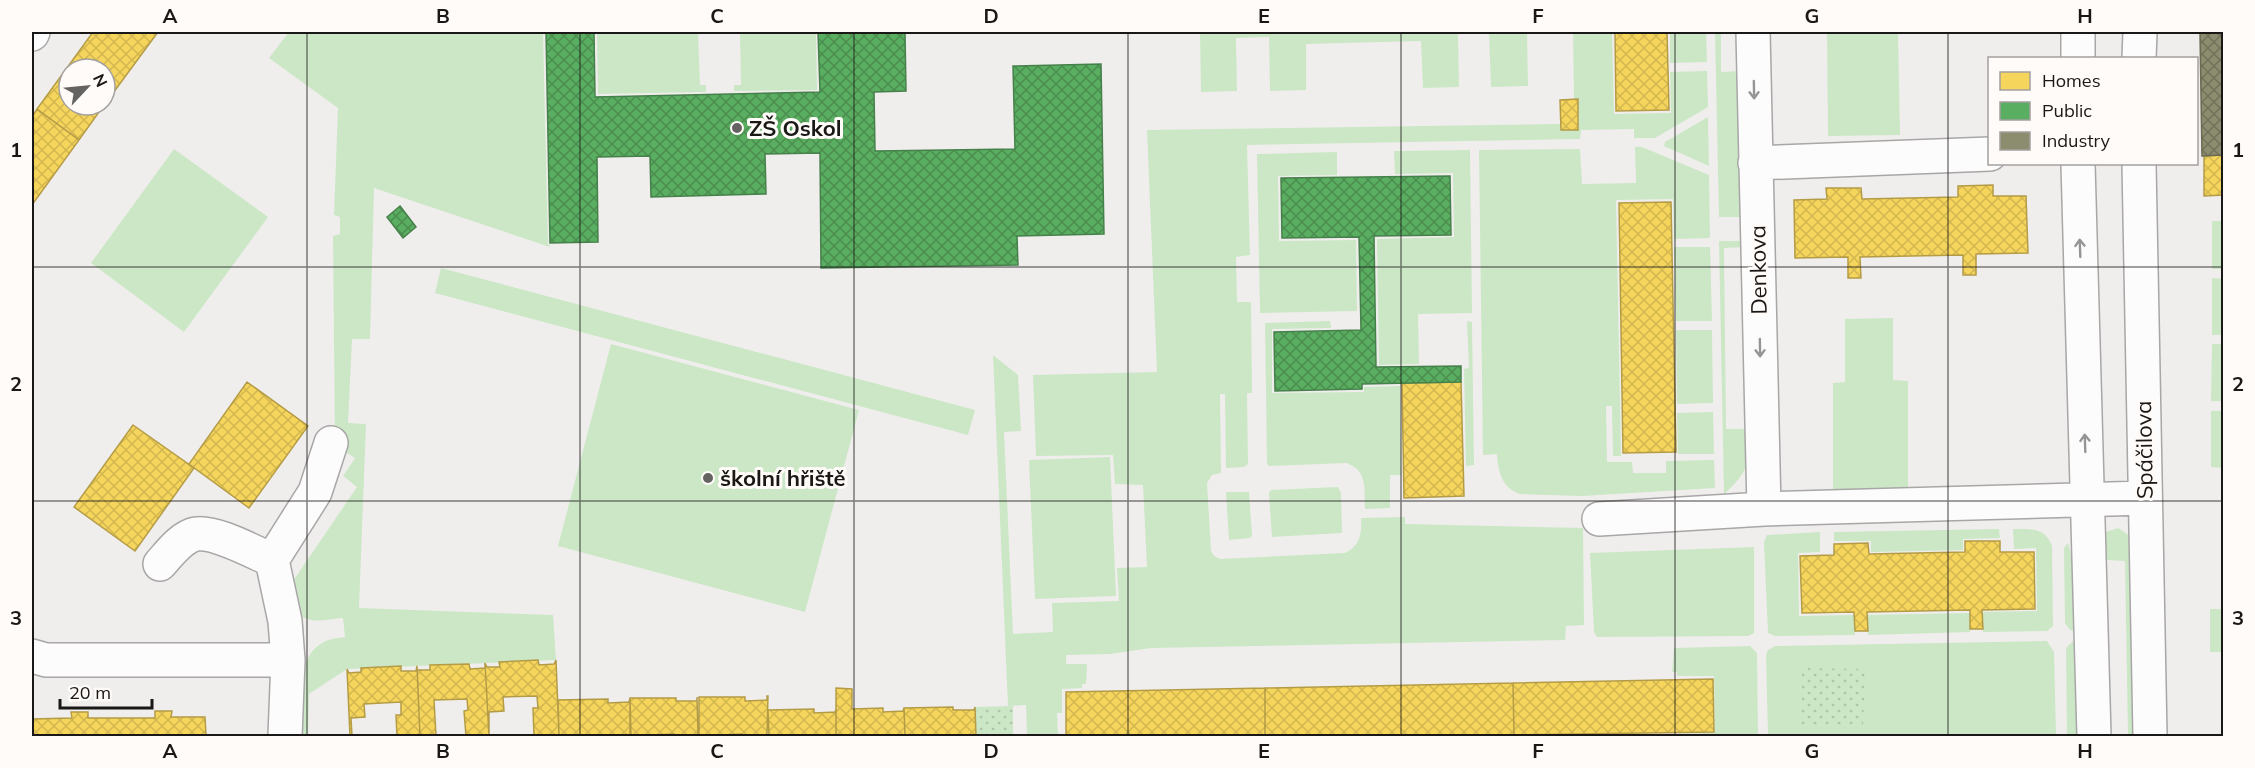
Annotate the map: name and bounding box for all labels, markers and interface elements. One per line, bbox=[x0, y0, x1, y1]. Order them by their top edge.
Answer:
text: A bbox=[163, 3, 178, 28]
text: B bbox=[436, 3, 450, 28]
text: C bbox=[710, 3, 724, 28]
text: D bbox=[983, 3, 999, 28]
text: E bbox=[1258, 3, 1270, 28]
text: F bbox=[1532, 3, 1544, 28]
text: G bbox=[1805, 3, 1819, 28]
text: H bbox=[2077, 3, 2093, 28]
north arrow bbox=[57, 57, 117, 117]
legend bbox=[1988, 57, 2198, 165]
text: Homes bbox=[2042, 69, 2101, 92]
text: N bbox=[89, 71, 112, 90]
one-way arrow bbox=[1748, 79, 1760, 99]
text: Public bbox=[2042, 99, 2092, 122]
place label: ZŠ Oskol bbox=[749, 114, 841, 142]
marker: ZŠ Oskol bbox=[730, 121, 744, 135]
text: Industry bbox=[2042, 129, 2111, 152]
text: 1 bbox=[10, 137, 22, 162]
text: 1 bbox=[2232, 137, 2244, 162]
street label: Denkova bbox=[1743, 225, 1773, 315]
one-way arrow bbox=[2074, 238, 2086, 258]
one-way arrow bbox=[1754, 337, 1766, 357]
text: 2 bbox=[10, 371, 22, 396]
text: 2 bbox=[2232, 371, 2244, 396]
street label: Spáčilova bbox=[2129, 400, 2159, 500]
one-way arrow bbox=[2080, 433, 2091, 453]
place label: školní hřiště bbox=[720, 464, 846, 492]
marker: školní hřiště bbox=[701, 471, 715, 485]
text: 3 bbox=[10, 605, 22, 630]
text: 3 bbox=[2232, 605, 2244, 630]
scale bar bbox=[60, 672, 152, 710]
text: 20 m bbox=[69, 681, 111, 704]
text: A bbox=[163, 738, 178, 763]
text: B bbox=[436, 738, 450, 763]
text: C bbox=[710, 738, 724, 763]
text: D bbox=[983, 738, 999, 763]
text: E bbox=[1258, 738, 1270, 763]
text: F bbox=[1532, 738, 1544, 763]
text: G bbox=[1805, 738, 1819, 763]
text: H bbox=[2077, 738, 2093, 763]

